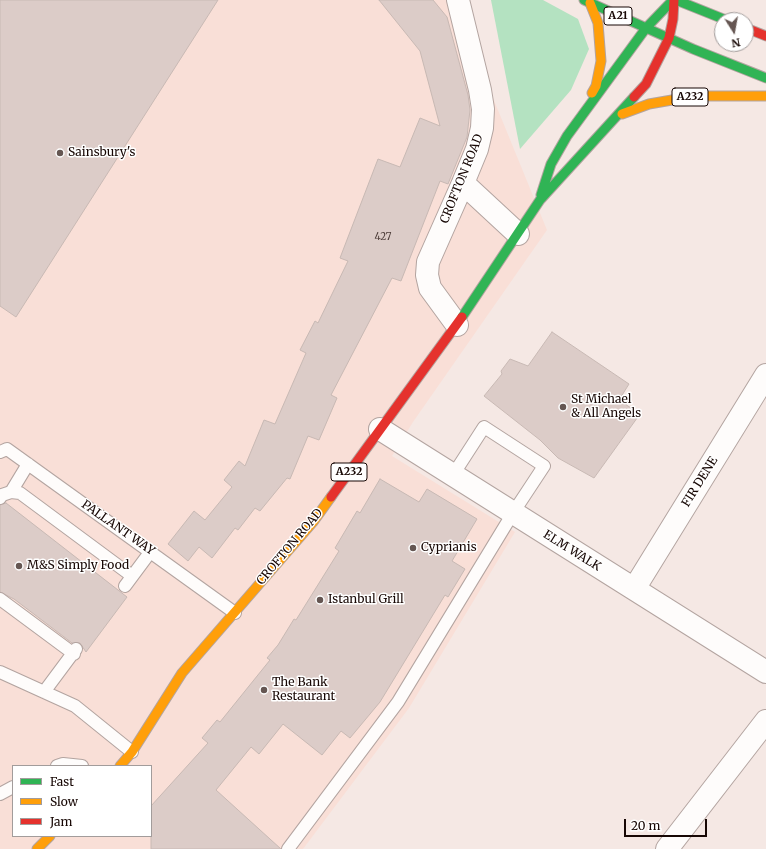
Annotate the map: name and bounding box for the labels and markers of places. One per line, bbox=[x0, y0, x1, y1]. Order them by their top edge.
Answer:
place label: Sainsbury's bbox=[68, 146, 136, 160]
marker: Sainsbury's bbox=[55, 148, 65, 158]
place label: St Michael & All Angels bbox=[571, 393, 641, 421]
marker: St Michael & All Angels bbox=[558, 402, 568, 412]
place label: Cyprianis bbox=[421, 541, 477, 555]
marker: Cyprianis bbox=[408, 543, 418, 553]
place label: M&S Simply Food bbox=[27, 559, 129, 573]
marker: M&S Simply Food bbox=[14, 561, 24, 571]
place label: Istanbul Grill bbox=[328, 593, 404, 607]
marker: Istanbul Grill bbox=[315, 595, 325, 605]
place label: The Bank Restaurant bbox=[272, 676, 335, 704]
marker: The Bank Restaurant bbox=[259, 685, 269, 695]

